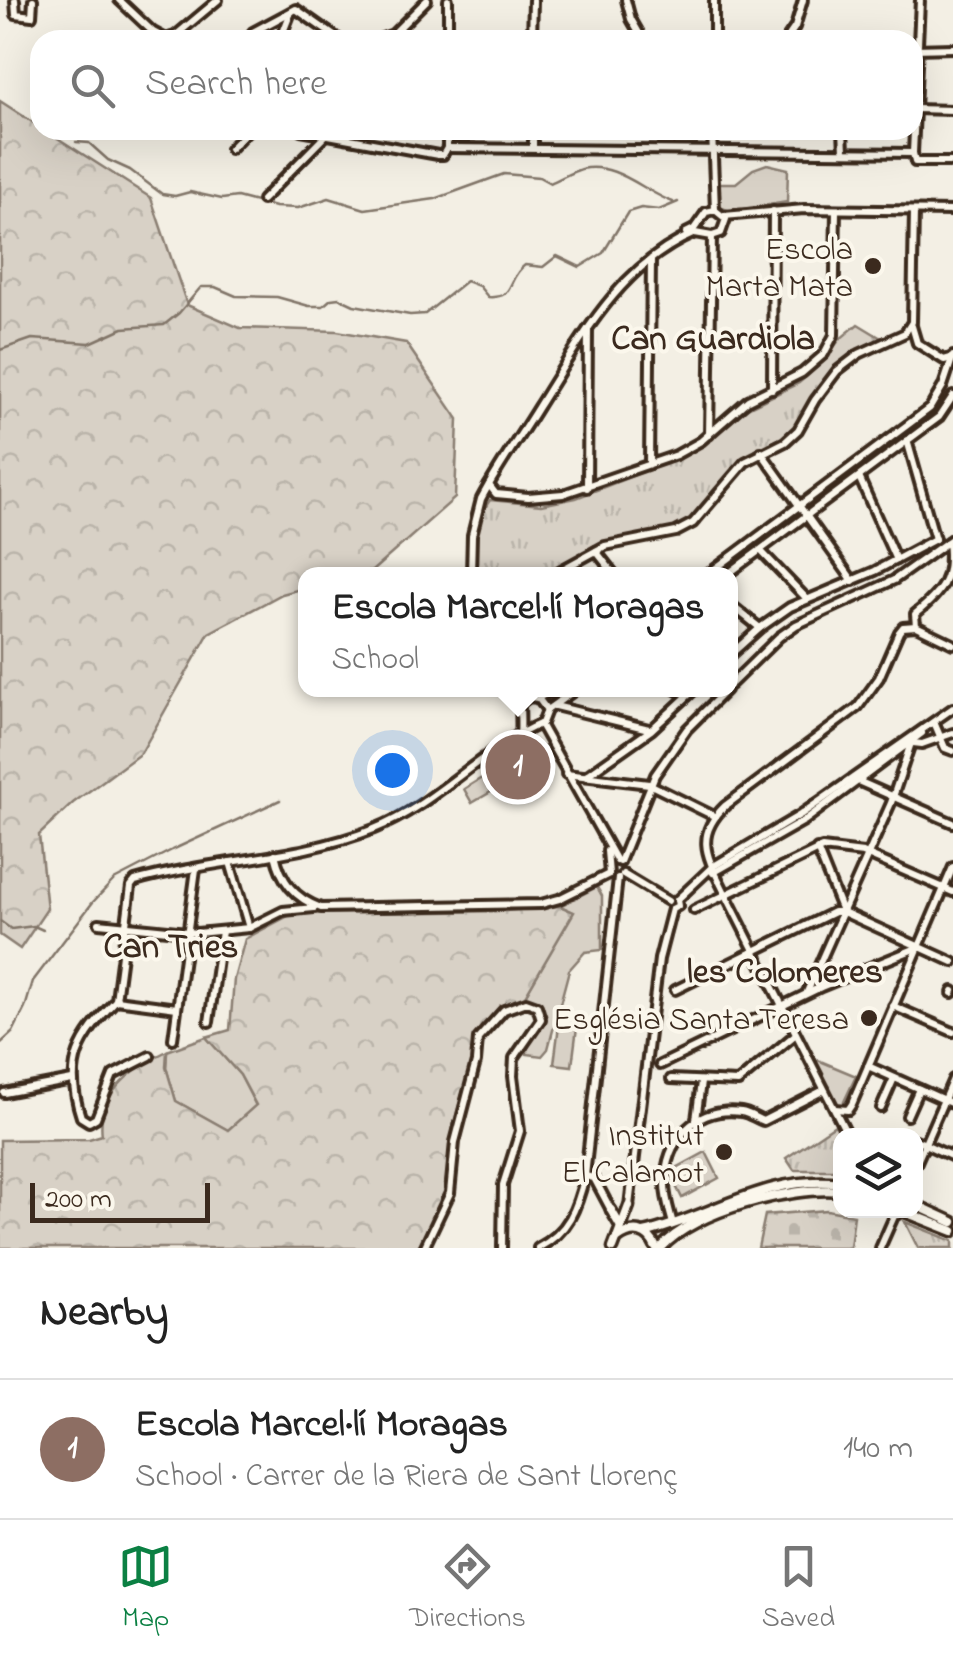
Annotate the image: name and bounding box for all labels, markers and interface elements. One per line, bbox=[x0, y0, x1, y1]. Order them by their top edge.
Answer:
search box bbox=[30, 30, 923, 140]
text: Search here bbox=[145, 57, 327, 113]
icon: search bbox=[65, 58, 120, 113]
place label: Escola Marta Mata bbox=[706, 228, 853, 312]
marker: Escola Marta Mata bbox=[862, 255, 884, 277]
district label: Can Guardiola bbox=[611, 315, 815, 366]
popup bbox=[298, 567, 738, 697]
text: Escola Marcel·lí Moragas bbox=[332, 581, 704, 637]
text: School bbox=[332, 637, 419, 684]
pin: 1 bbox=[486, 730, 550, 804]
your location bbox=[367, 745, 418, 796]
district label: Can Tries bbox=[104, 923, 238, 974]
district label: les Colomeres bbox=[687, 948, 883, 999]
place label: Església Santa Teresa bbox=[553, 998, 849, 1045]
marker: Església Santa Teresa bbox=[858, 1007, 880, 1029]
place label: Institut El Calamot bbox=[562, 1114, 704, 1198]
map controls bbox=[833, 1128, 923, 1218]
button: layers bbox=[833, 1128, 923, 1218]
marker: Institut El Calamot bbox=[713, 1141, 735, 1163]
scale bar bbox=[30, 1178, 210, 1222]
text: 200 m bbox=[45, 1180, 112, 1221]
text: Nearby bbox=[40, 1283, 168, 1344]
text: Escola Marcel·lí Moragas bbox=[135, 1398, 508, 1454]
text: 1 bbox=[67, 1426, 78, 1473]
text: 140 m bbox=[843, 1426, 913, 1473]
text: School · Carrer de la Riera de Sant Llorenç bbox=[135, 1454, 677, 1501]
tab: Map bbox=[118, 1539, 173, 1640]
tab: Directions bbox=[409, 1539, 526, 1640]
tab: Saved bbox=[762, 1539, 835, 1640]

